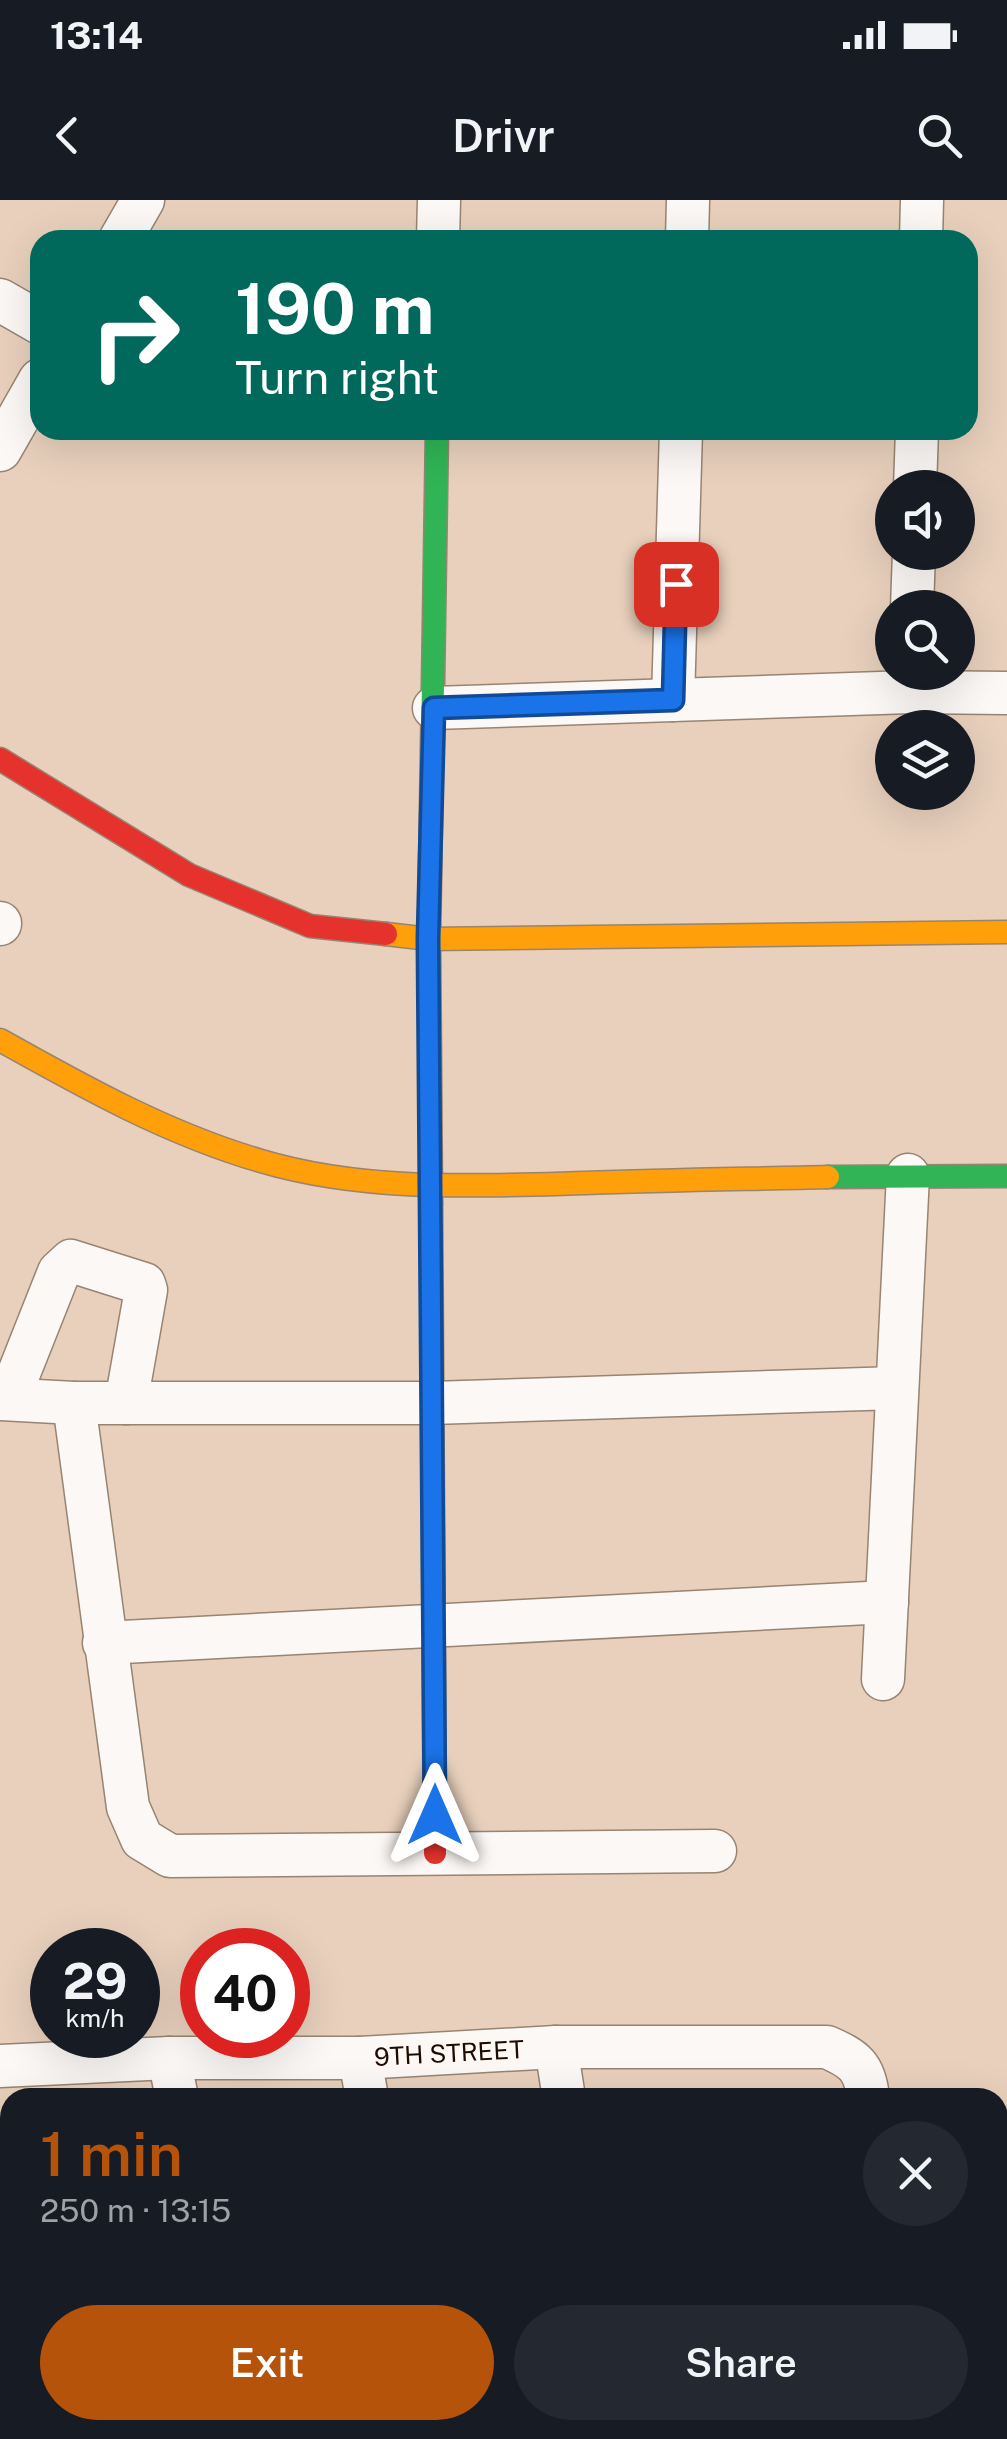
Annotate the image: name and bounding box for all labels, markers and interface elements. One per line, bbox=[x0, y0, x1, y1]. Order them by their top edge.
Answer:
text: 13:14 bbox=[50, 13, 143, 58]
icon: back bbox=[40, 108, 95, 163]
icon: search bbox=[912, 108, 967, 163]
text: Drivr bbox=[452, 109, 555, 162]
text: 190 m bbox=[235, 267, 434, 350]
icon: right bbox=[70, 270, 200, 400]
text: Turn right bbox=[235, 351, 439, 404]
map controls bbox=[875, 470, 975, 810]
button: sound bbox=[875, 470, 975, 570]
pin bbox=[634, 542, 719, 627]
icon: arrive bbox=[649, 557, 704, 612]
button: search bbox=[875, 590, 975, 690]
button: layers bbox=[875, 710, 975, 810]
position arrow bbox=[383, 1763, 487, 1867]
speed limit sign: 40 bbox=[180, 1928, 310, 2058]
text: 29 bbox=[63, 1951, 127, 2010]
text: km/h bbox=[66, 2003, 124, 2033]
street label: 9TH STREET bbox=[373, 2034, 525, 2072]
text: 1 min bbox=[40, 2119, 183, 2190]
button: close bbox=[863, 2121, 968, 2226]
text: 250 m · 13:15 bbox=[40, 2192, 231, 2229]
button: Exit bbox=[40, 2305, 494, 2420]
button: Share bbox=[514, 2305, 968, 2420]

